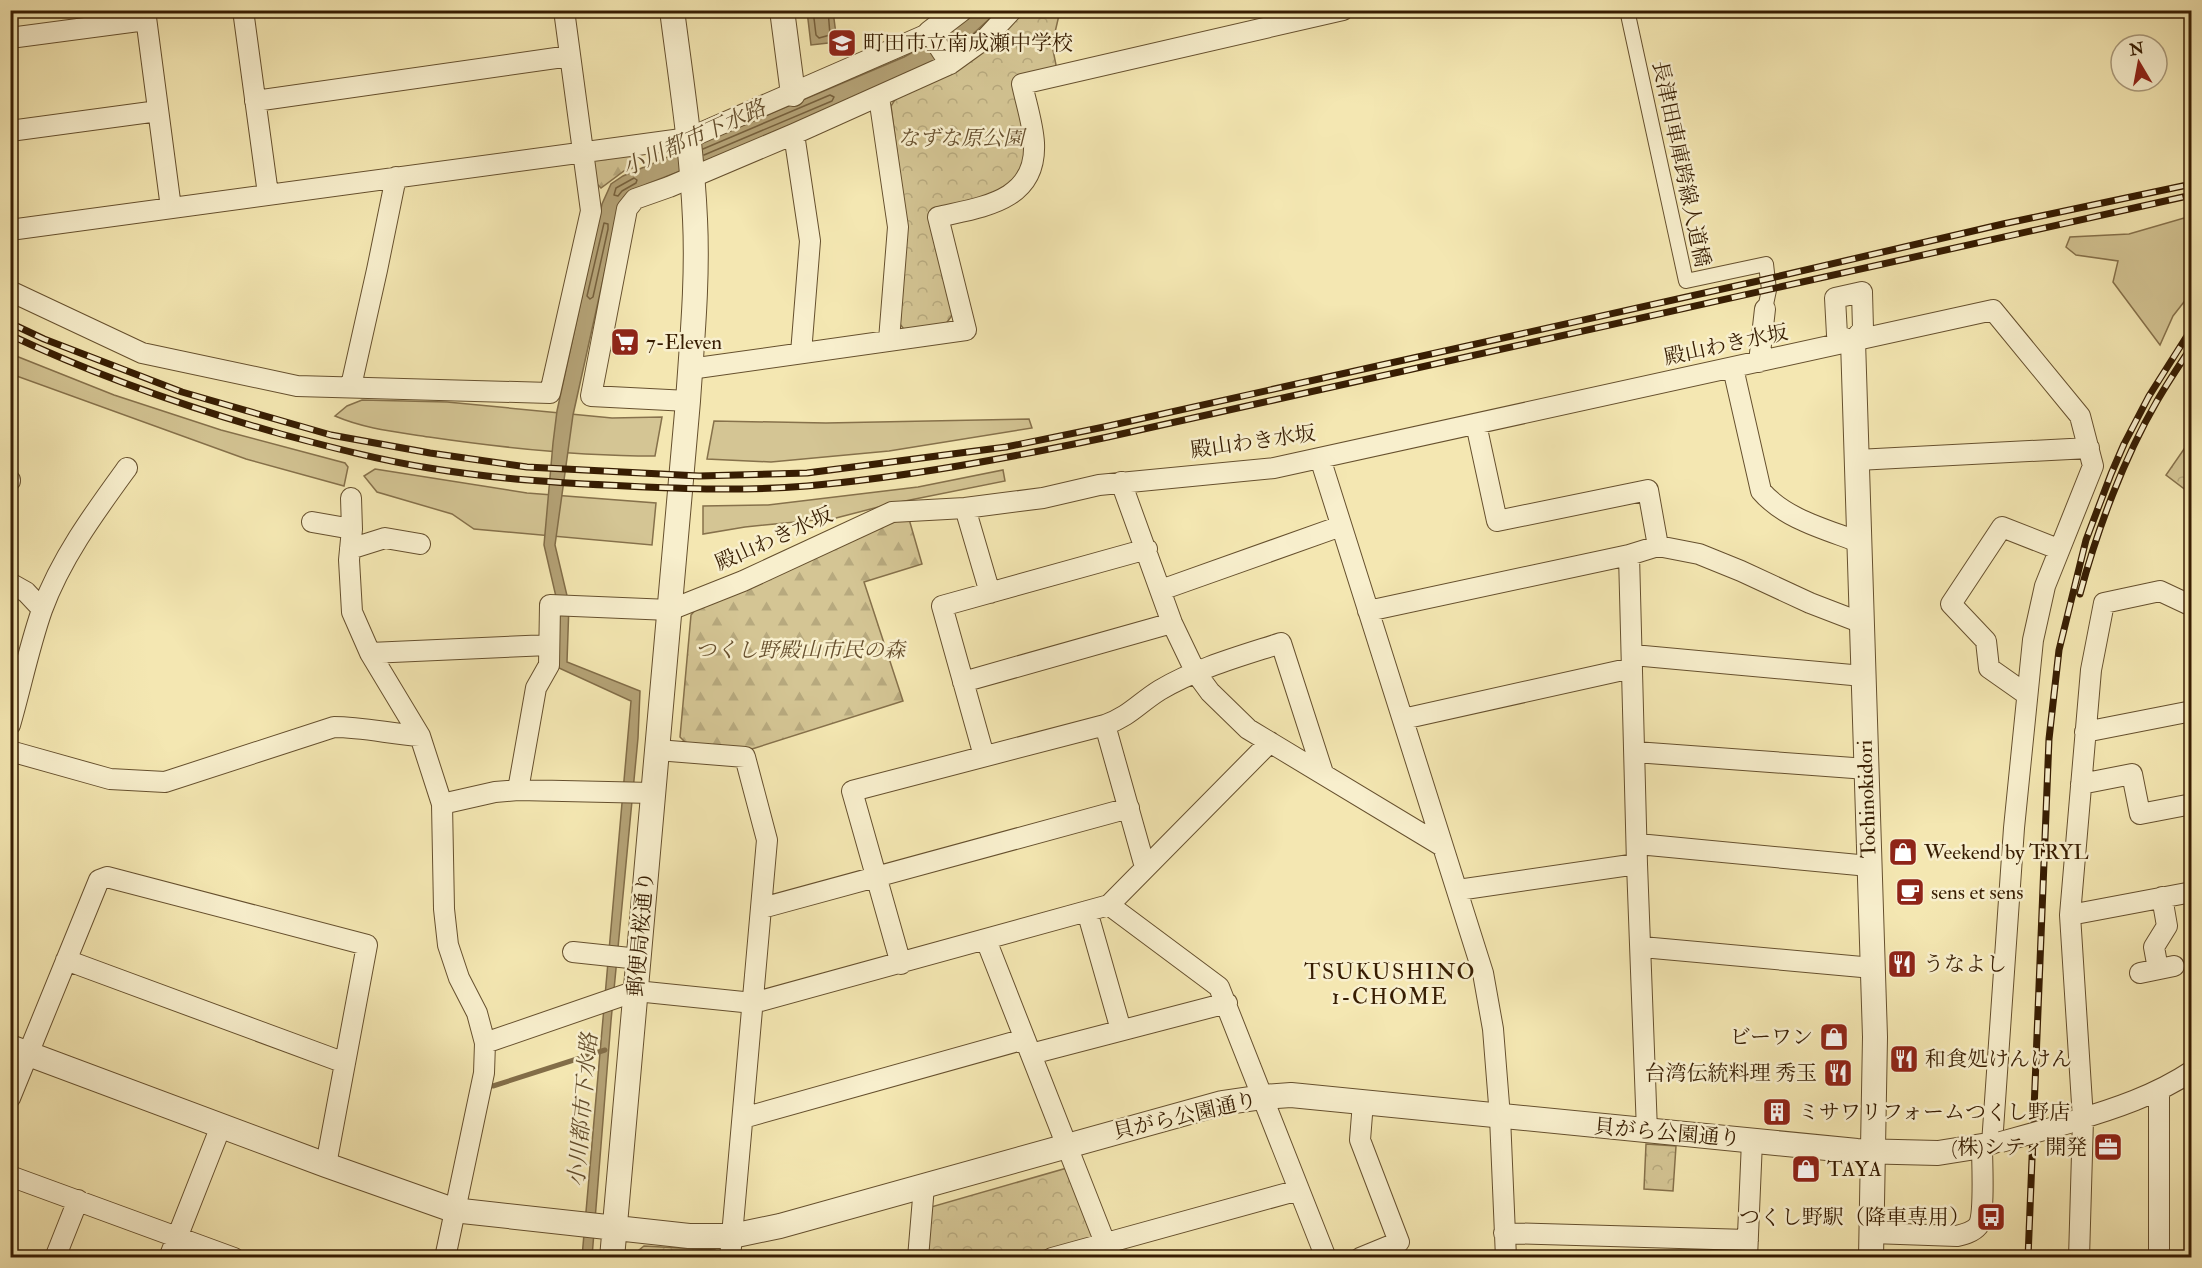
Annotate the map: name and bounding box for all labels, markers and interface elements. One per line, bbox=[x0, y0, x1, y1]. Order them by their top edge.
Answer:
school or university icon: 町田市立南成瀬中学校 bbox=[826, 27, 858, 59]
place label: 町田市立南成瀬中学校 bbox=[863, 30, 1073, 57]
north arrow bbox=[2109, 33, 2169, 93]
text: N bbox=[2127, 38, 2146, 60]
street label: 長津田車庫跨線人道橋 bbox=[1646, 58, 1716, 270]
water label: 小川都市下水路 bbox=[618, 93, 772, 182]
park label: なずな原公園 bbox=[898, 125, 1027, 152]
street label: 殿山わき水坂 bbox=[1662, 319, 1790, 371]
supermarket icon: 7-Eleven bbox=[609, 326, 641, 358]
place label: 7-Eleven bbox=[646, 329, 722, 356]
street label: 殿山わき水坂 bbox=[1189, 420, 1317, 464]
street label: 殿山わき水坂 bbox=[711, 501, 837, 577]
park label: つくし野殿山市民の森 bbox=[695, 637, 907, 664]
street label: Tochinokidori bbox=[1851, 739, 1883, 859]
shop icon: Weekend by TRYL bbox=[1887, 836, 1919, 868]
place label: Weekend by TRYL bbox=[1923, 839, 2089, 866]
street label: 郵便局桜通り bbox=[622, 870, 660, 998]
cafe icon: sens et sens bbox=[1894, 876, 1926, 908]
place label: sens et sens bbox=[1931, 879, 2023, 906]
restaurant icon: うなよし bbox=[1886, 948, 1918, 980]
place label: うなよし bbox=[1923, 951, 2007, 978]
district label: TSUKUSHINO 1-CHOME bbox=[1304, 958, 1476, 1011]
shop icon: ビーワン bbox=[1818, 1021, 1850, 1053]
place label: ビーワン bbox=[1730, 1024, 1813, 1051]
water label: 小川都市下水路 bbox=[562, 1030, 604, 1188]
restaurant icon: 和食処けんけん bbox=[1888, 1043, 1920, 1075]
place label: 和食処けんけん bbox=[1925, 1046, 2072, 1073]
restaurant icon: 台湾伝統料理 秀玉 bbox=[1822, 1057, 1854, 1089]
place label: 台湾伝統料理 秀玉 bbox=[1645, 1060, 1817, 1087]
street label: 貝がら公園通り bbox=[1110, 1086, 1260, 1146]
building icon: ミサワリフォームつくし野店 bbox=[1761, 1096, 1793, 1128]
place label: ミサワリフォームつくし野店 bbox=[1798, 1099, 2070, 1126]
street label: 貝がら公園通り bbox=[1593, 1113, 1741, 1153]
office icon: (株)シティ開発 bbox=[2092, 1131, 2124, 1163]
place label: (株)シティ開発 bbox=[1951, 1134, 2087, 1161]
shop icon: TAYA bbox=[1790, 1153, 1822, 1185]
place label: TAYA bbox=[1827, 1156, 1882, 1183]
bus stop icon: つくし野駅（降車専用） bbox=[1975, 1201, 2007, 1233]
place label: つくし野駅（降車専用） bbox=[1739, 1204, 1970, 1231]

